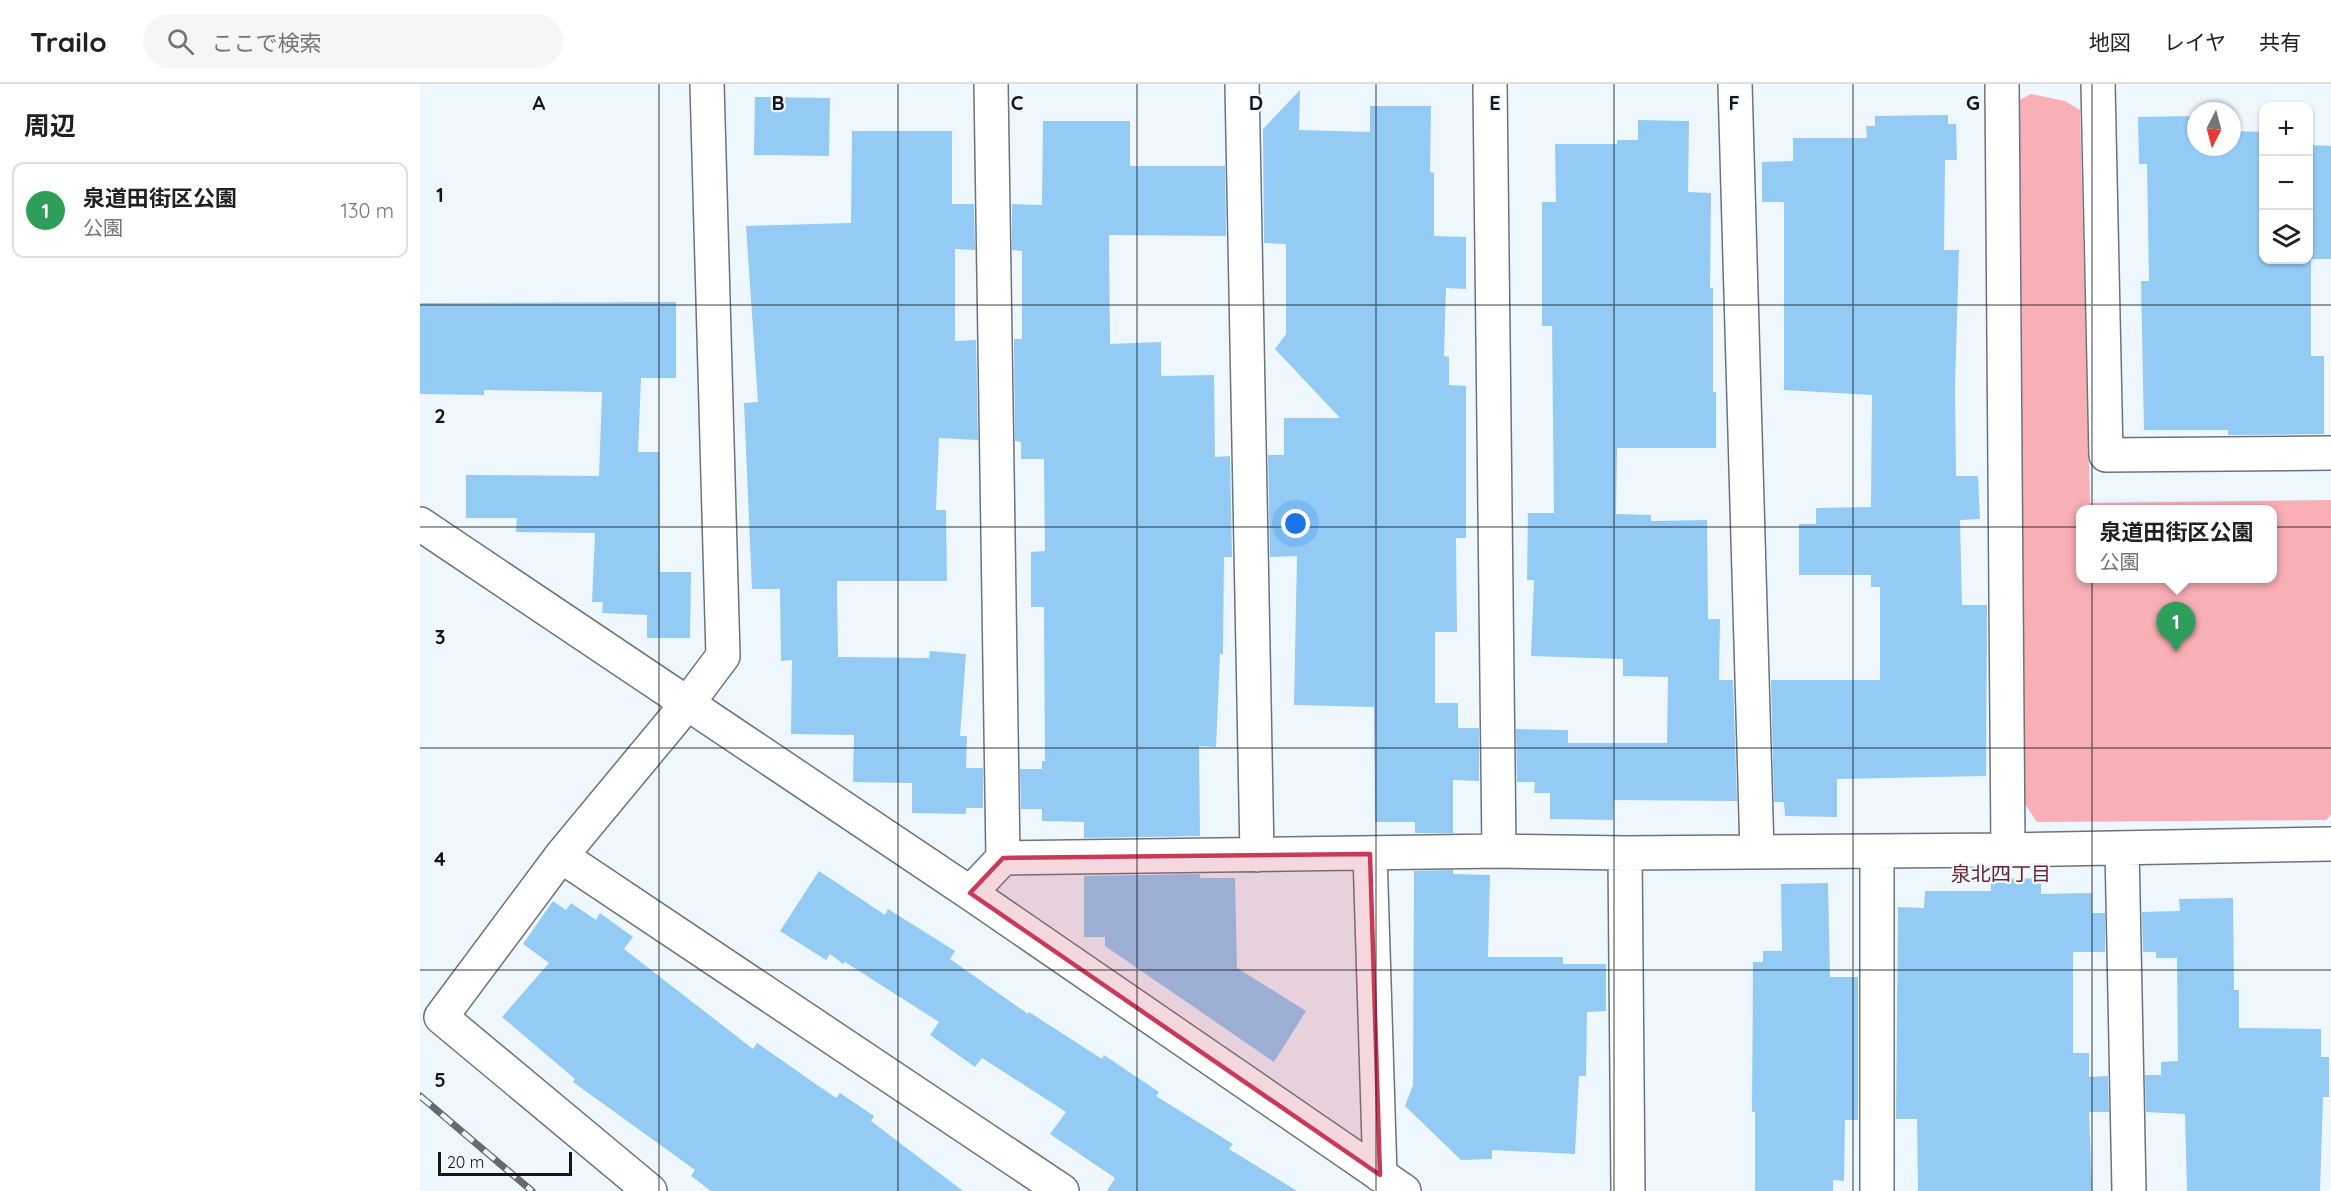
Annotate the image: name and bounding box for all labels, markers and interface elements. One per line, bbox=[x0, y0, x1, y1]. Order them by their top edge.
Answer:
search box bbox=[143, 14, 563, 68]
text: Trailo bbox=[30, 24, 107, 59]
icon: search bbox=[164, 25, 197, 58]
text: ここで検索 bbox=[212, 29, 322, 57]
text: 地図 bbox=[2089, 29, 2131, 55]
text: レイヤ bbox=[2164, 29, 2226, 55]
text: 共有 bbox=[2259, 29, 2301, 55]
text: A bbox=[533, 90, 546, 115]
text: B bbox=[771, 90, 785, 115]
text: C bbox=[1011, 90, 1024, 115]
text: D bbox=[1249, 90, 1263, 115]
text: E bbox=[1489, 90, 1501, 115]
text: F bbox=[1728, 90, 1740, 115]
text: G bbox=[1966, 90, 1980, 115]
north arrow bbox=[2187, 102, 2241, 156]
map controls bbox=[2259, 102, 2313, 264]
button: + bbox=[2259, 102, 2313, 156]
text: 周辺 bbox=[24, 109, 76, 142]
button: − bbox=[2259, 156, 2313, 210]
text: 1 bbox=[436, 182, 444, 207]
text: 泉道田街区公園 bbox=[83, 184, 237, 212]
text: 1 bbox=[42, 198, 49, 223]
text: 130 m bbox=[341, 198, 394, 223]
button: layers bbox=[2259, 210, 2313, 264]
text: 公園 bbox=[83, 215, 123, 240]
text: 2 bbox=[434, 403, 446, 428]
popup bbox=[2076, 505, 2277, 583]
your location bbox=[1281, 509, 1310, 538]
text: 泉道田街区公園 bbox=[2099, 518, 2254, 546]
text: 公園 bbox=[2099, 549, 2139, 574]
pin: 1 bbox=[2156, 602, 2196, 652]
text: 3 bbox=[435, 624, 445, 649]
text: 4 bbox=[434, 846, 446, 871]
district label: 泉北四丁目 bbox=[1951, 861, 2051, 886]
text: 5 bbox=[434, 1067, 446, 1092]
scale bar bbox=[438, 1149, 572, 1176]
text: 20 m bbox=[447, 1152, 484, 1172]

